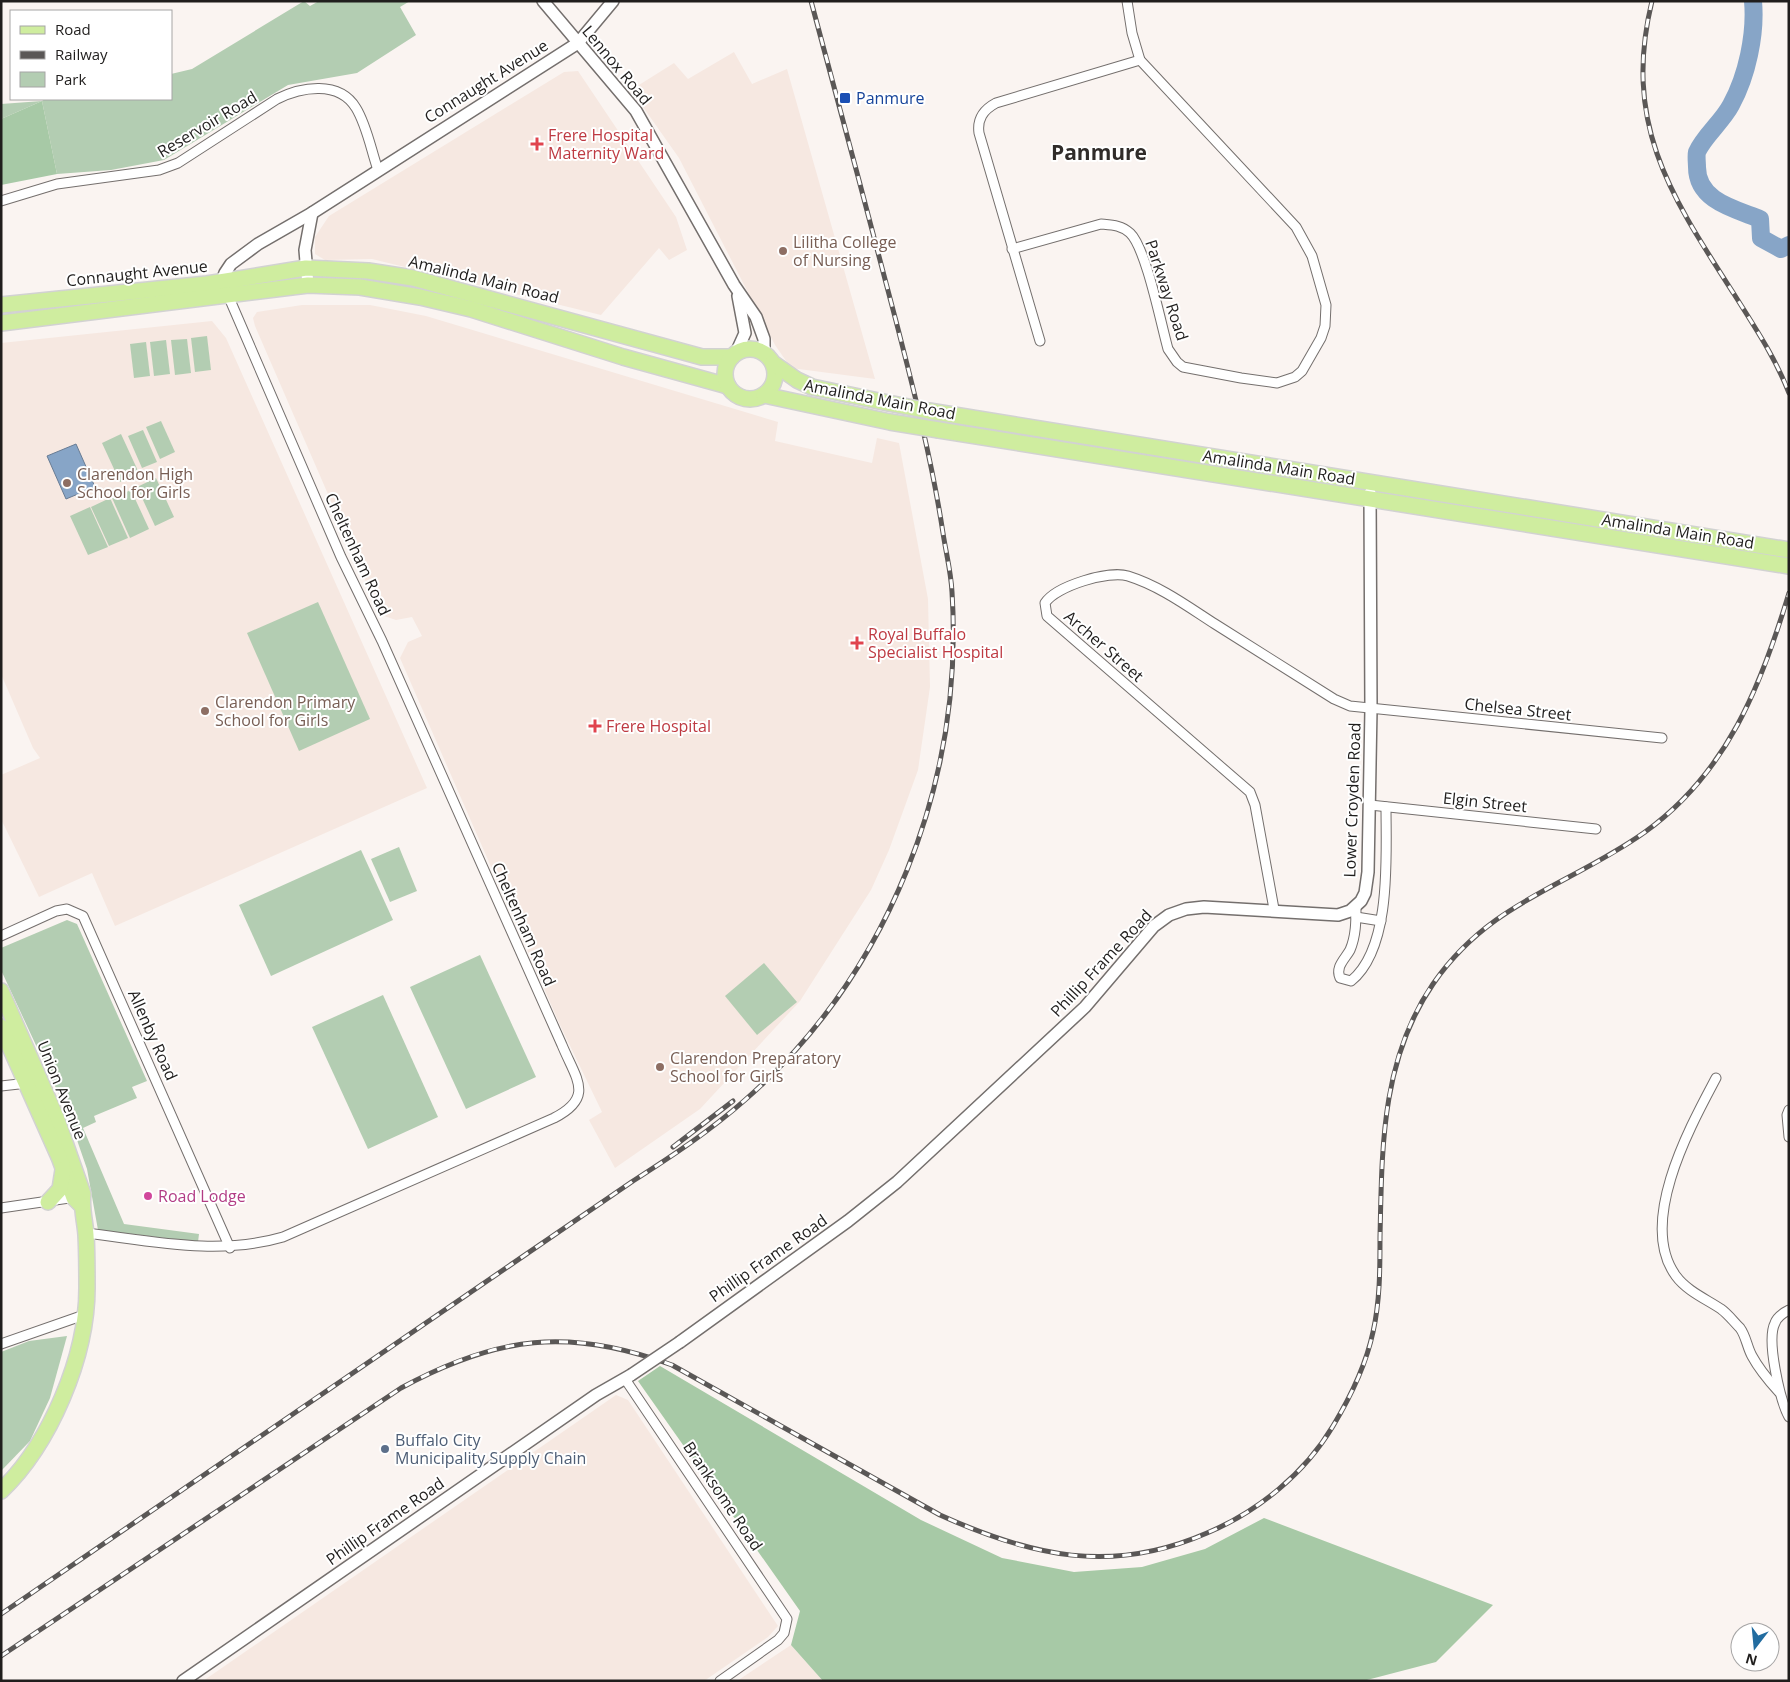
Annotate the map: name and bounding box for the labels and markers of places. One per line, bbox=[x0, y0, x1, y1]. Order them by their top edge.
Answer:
place label: Panmure bbox=[856, 87, 924, 109]
marker: Panmure bbox=[838, 91, 852, 105]
place label: Frere Hospital Maternity Ward bbox=[548, 124, 664, 164]
marker: Frere Hospital Maternity Ward bbox=[530, 137, 544, 151]
place label: Lilitha College of Nursing bbox=[793, 231, 896, 271]
marker: Lilitha College of Nursing bbox=[777, 245, 789, 257]
place label: Clarendon High School for Girls bbox=[77, 463, 193, 503]
marker: Clarendon High School for Girls bbox=[61, 477, 73, 489]
place label: Royal Buffalo Specialist Hospital bbox=[868, 623, 1003, 663]
marker: Royal Buffalo Specialist Hospital bbox=[850, 636, 864, 650]
place label: Clarendon Primary School for Girls bbox=[215, 691, 356, 731]
marker: Clarendon Primary School for Girls bbox=[199, 705, 211, 717]
place label: Frere Hospital bbox=[606, 715, 711, 737]
marker: Frere Hospital bbox=[588, 719, 602, 733]
place label: Clarendon Preparatory School for Girls bbox=[670, 1047, 842, 1087]
marker: Clarendon Preparatory School for Girls bbox=[654, 1061, 666, 1073]
place label: Road Lodge bbox=[158, 1185, 246, 1207]
marker: Road Lodge bbox=[142, 1190, 154, 1202]
place label: Buffalo City Municipality Supply Chain bbox=[395, 1429, 586, 1469]
marker: Buffalo City Municipality Supply Chain bbox=[379, 1443, 391, 1455]

